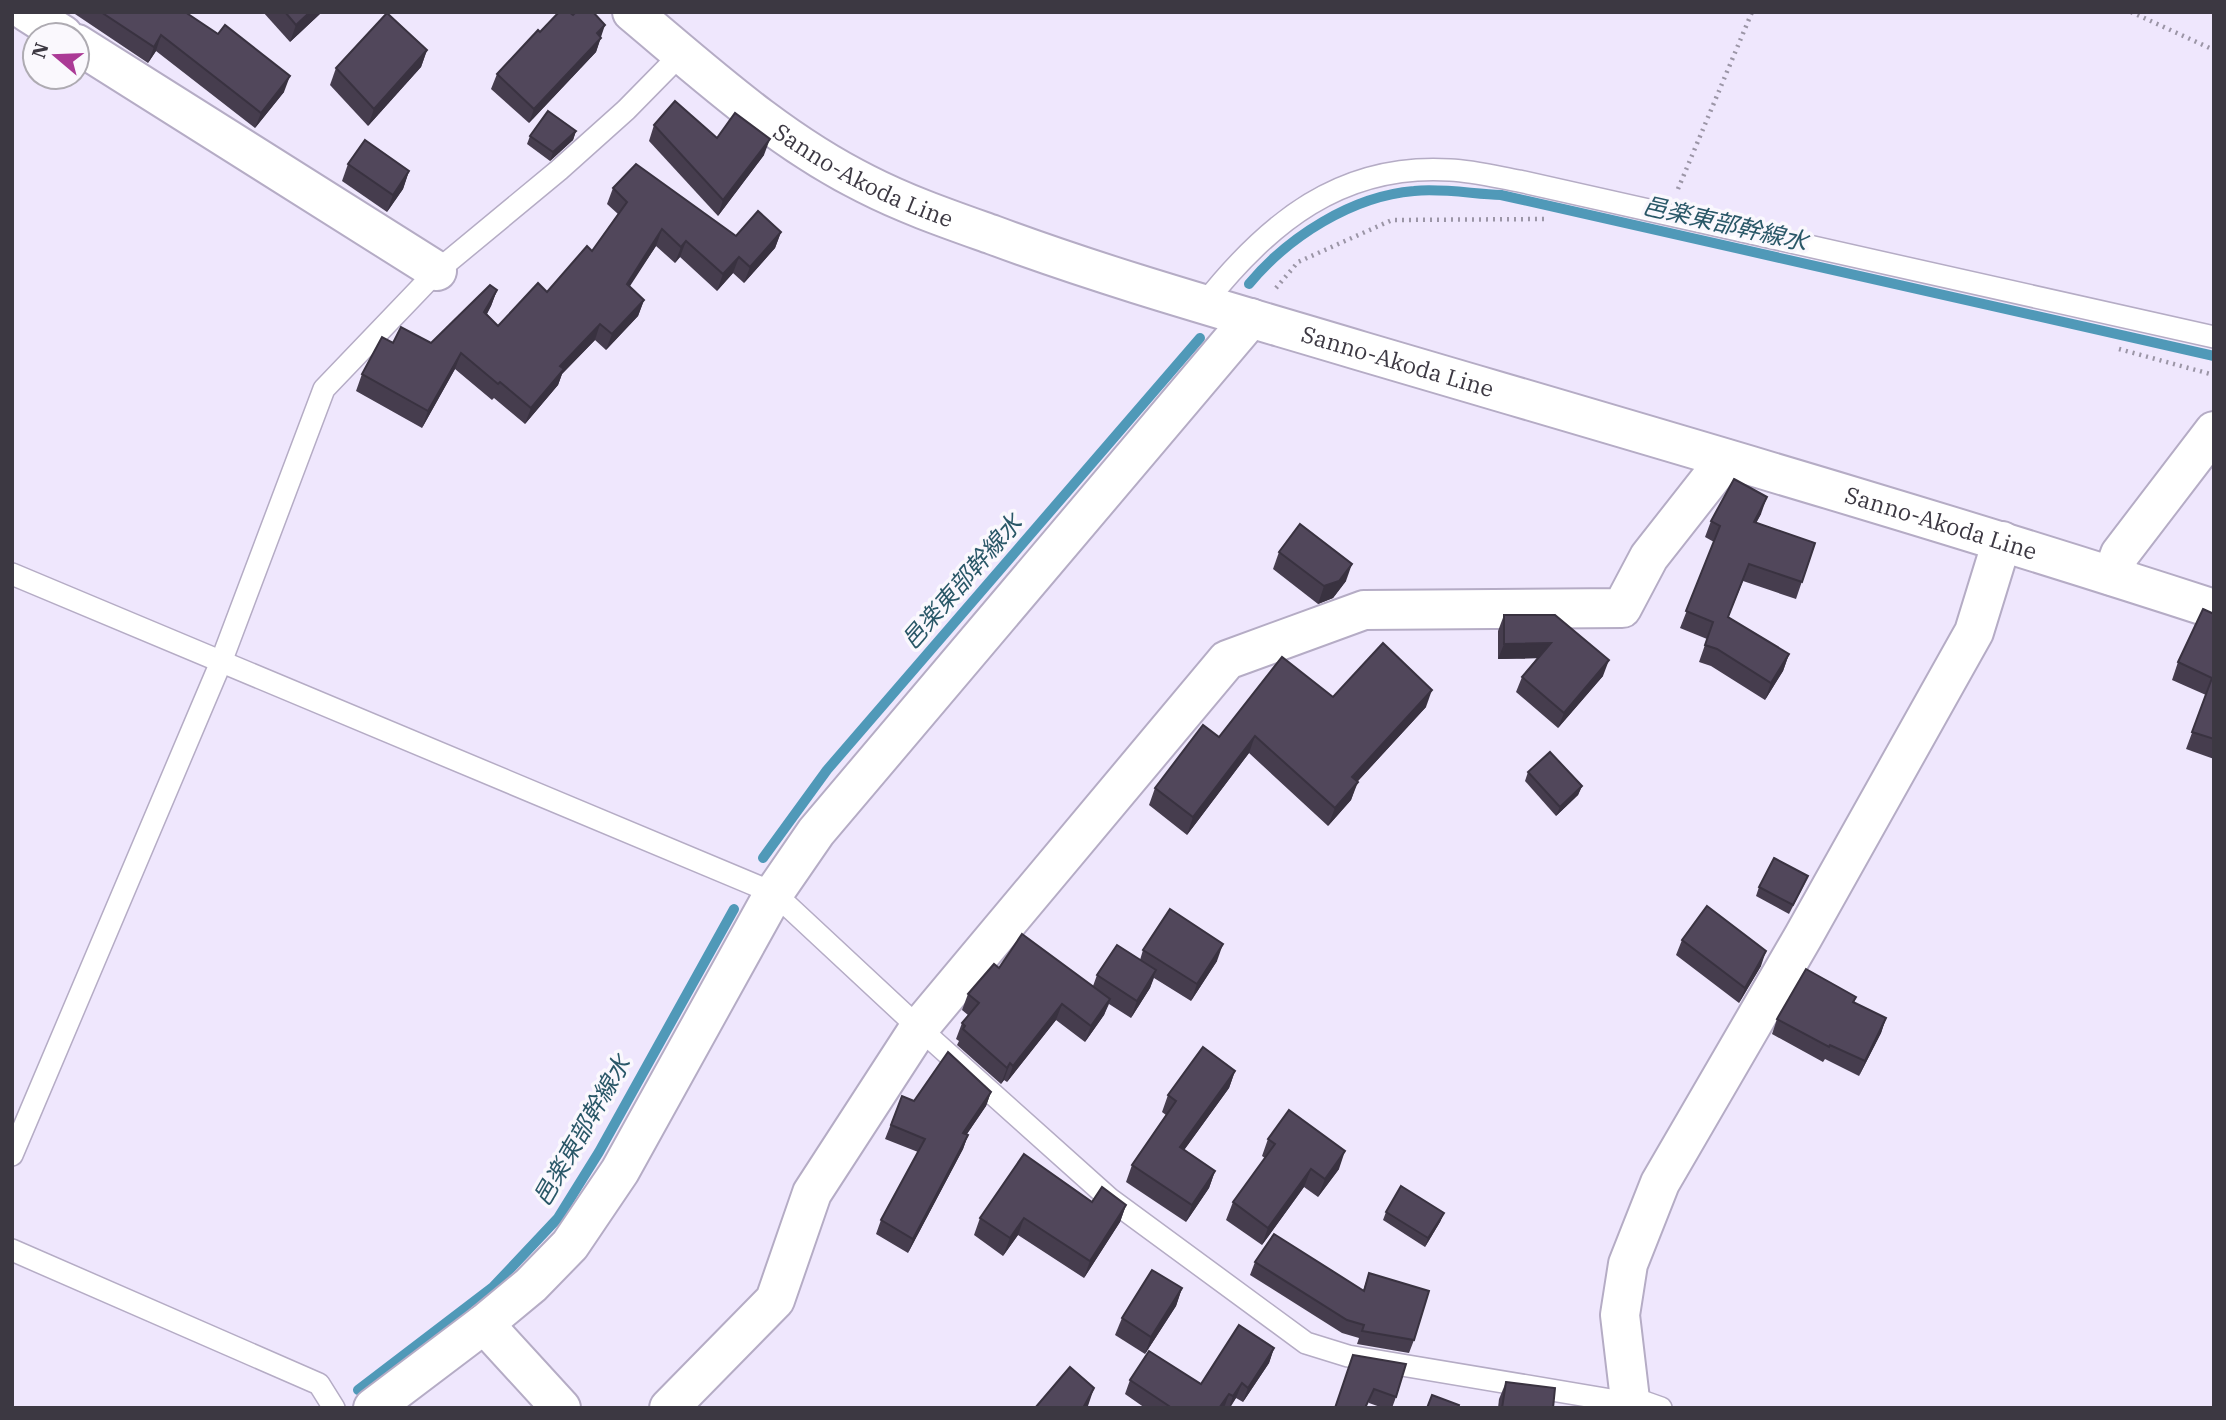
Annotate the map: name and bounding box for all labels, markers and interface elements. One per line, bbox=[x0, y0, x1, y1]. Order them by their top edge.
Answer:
north arrow bbox=[21, 21, 91, 91]
text: N bbox=[26, 39, 54, 61]
street label: Sanno-Akoda Line bbox=[768, 116, 958, 234]
water label: 邑楽東部幹線水 bbox=[1640, 189, 1814, 258]
street label: Sanno-Akoda Line bbox=[1298, 318, 1497, 403]
street label: Sanno-Akoda Line bbox=[1842, 479, 2041, 566]
water label: 邑楽東部幹線水 bbox=[894, 505, 1030, 655]
water label: 邑楽東部幹線水 bbox=[525, 1047, 638, 1211]

